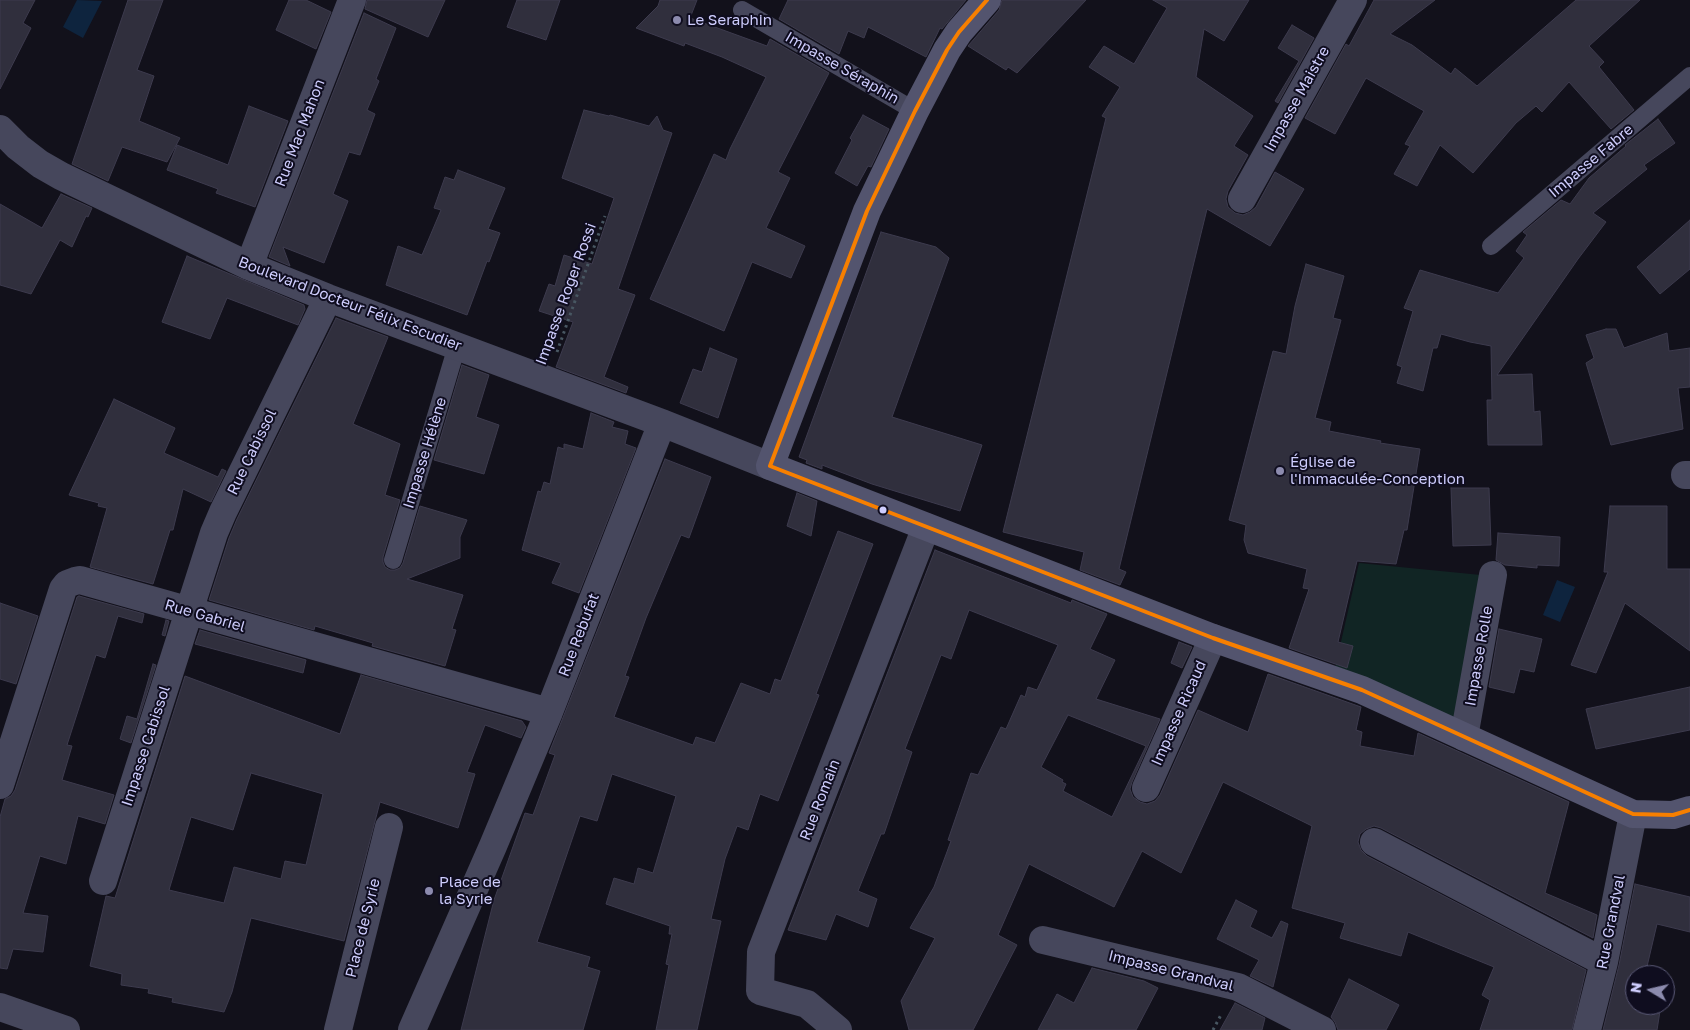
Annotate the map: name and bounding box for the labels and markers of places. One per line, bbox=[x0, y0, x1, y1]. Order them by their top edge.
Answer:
place label: Le Seraphin bbox=[687, 11, 772, 29]
marker: Le Seraphin bbox=[671, 14, 683, 26]
place label: Église de l'Immaculée-Conception bbox=[1290, 453, 1465, 488]
marker: Église de l'Immaculée-Conception bbox=[1274, 465, 1286, 477]
unlabelled marker bbox=[878, 505, 888, 515]
place label: Place de la Syrie bbox=[439, 873, 501, 908]
marker: Place de la Syrie bbox=[423, 885, 435, 897]

